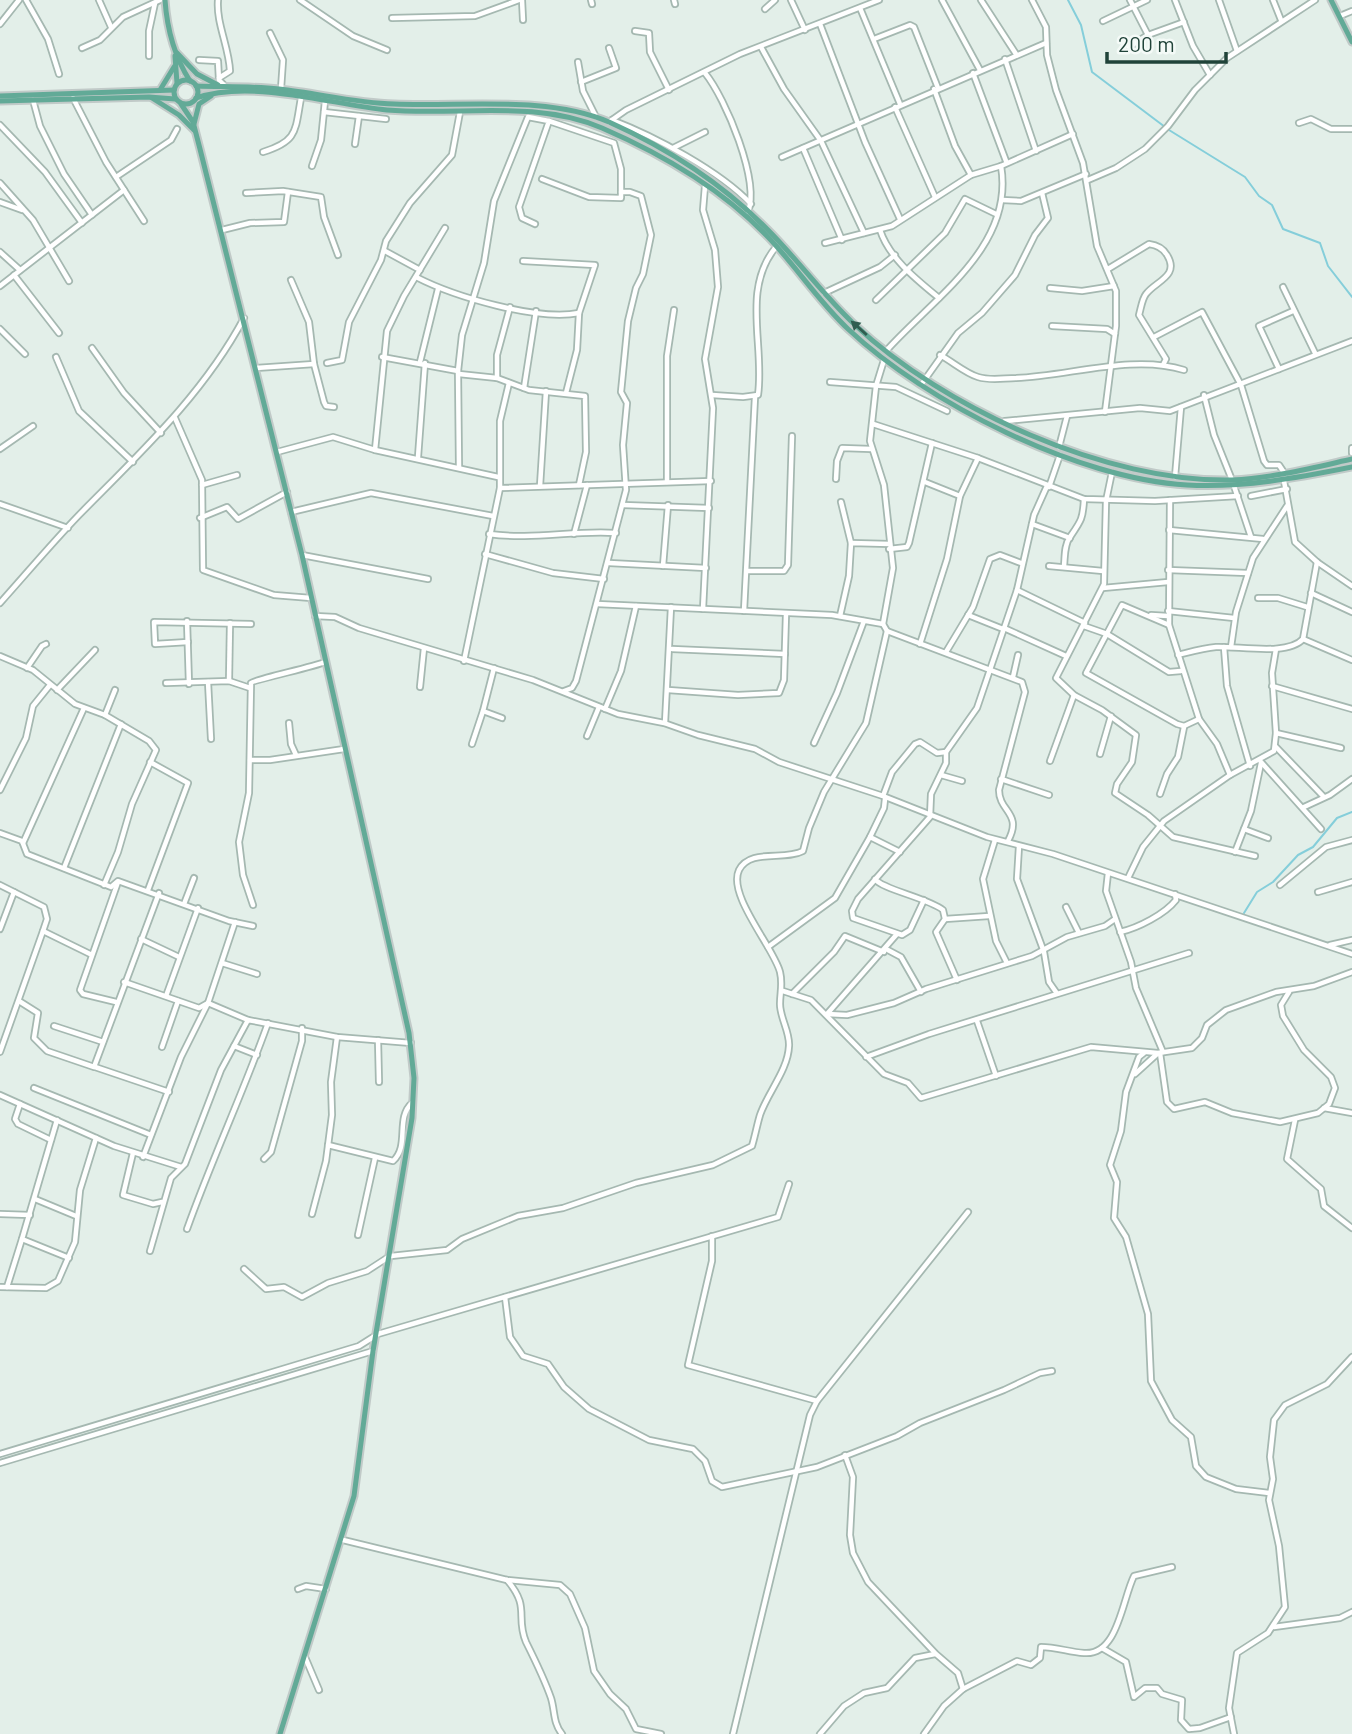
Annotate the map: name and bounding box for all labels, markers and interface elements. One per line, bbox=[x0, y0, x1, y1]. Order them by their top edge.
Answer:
scale bar bbox=[1107, 21, 1226, 65]
text: 200 m bbox=[1118, 31, 1175, 56]
one-way arrow bbox=[850, 320, 867, 336]

